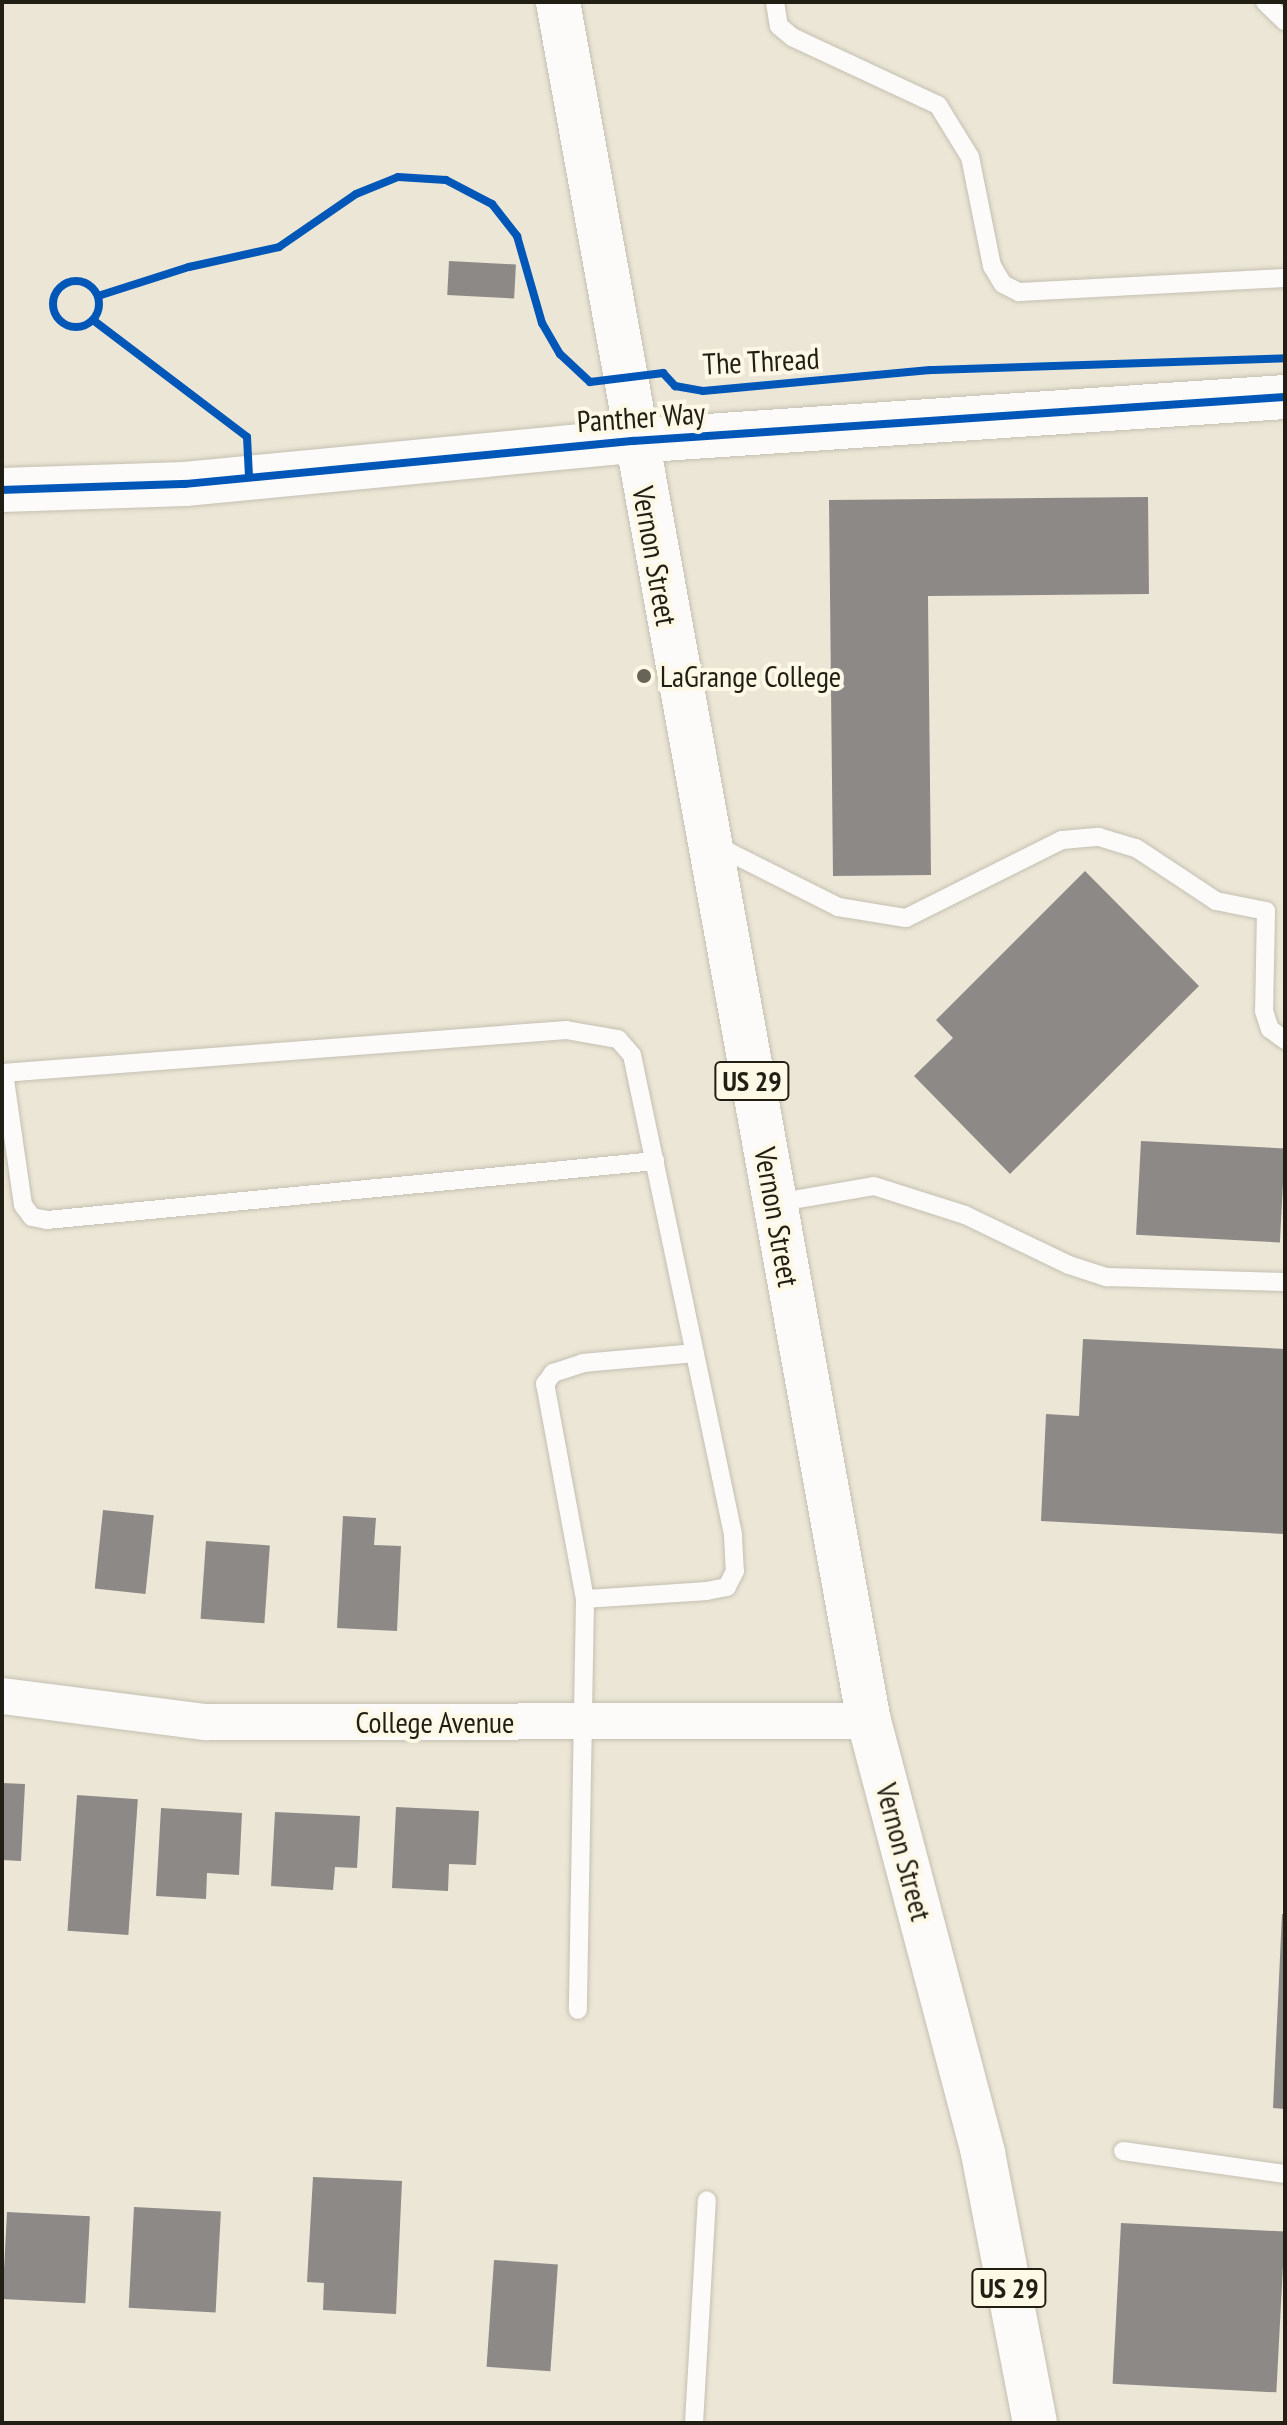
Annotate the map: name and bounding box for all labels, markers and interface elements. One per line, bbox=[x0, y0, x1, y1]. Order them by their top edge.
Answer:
street label: The Thread bbox=[701, 340, 821, 382]
street label: Panther Way bbox=[576, 395, 706, 439]
street label: Vernon Street bbox=[625, 484, 685, 628]
place label: LaGrange College bbox=[660, 658, 841, 694]
marker: LaGrange College bbox=[635, 667, 653, 685]
road number: US 29 bbox=[714, 1057, 790, 1105]
street label: Vernon Street bbox=[747, 1145, 807, 1289]
street label: College Avenue bbox=[355, 1704, 515, 1740]
street label: Vernon Street bbox=[868, 1779, 940, 1925]
road number: US 29 bbox=[971, 2264, 1047, 2312]

